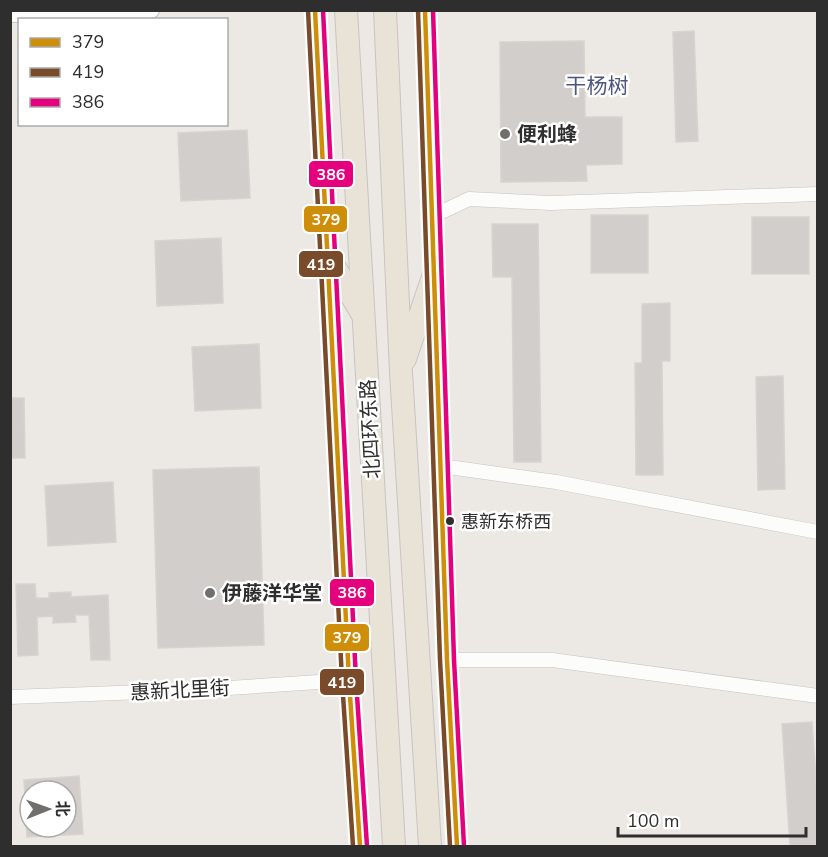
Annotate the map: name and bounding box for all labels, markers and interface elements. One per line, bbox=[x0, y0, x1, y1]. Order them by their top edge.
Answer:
legend bbox=[18, 18, 228, 126]
text: 379 bbox=[72, 30, 104, 54]
text: 419 bbox=[72, 60, 104, 84]
district label: 干杨树 bbox=[566, 72, 629, 100]
text: 386 bbox=[72, 90, 104, 114]
place label: 便利蜂 bbox=[517, 121, 577, 148]
marker: 便利蜂 bbox=[498, 127, 512, 141]
line badge: 386 bbox=[308, 160, 354, 188]
text: 386 bbox=[317, 164, 345, 186]
line badge: 379 bbox=[303, 205, 348, 233]
text: 379 bbox=[312, 209, 340, 231]
line badge: 419 bbox=[298, 250, 344, 278]
text: 419 bbox=[307, 254, 335, 276]
street label: 北四环东路 bbox=[354, 378, 387, 480]
place label: 惠新东桥西 bbox=[461, 510, 551, 534]
marker: 惠新东桥西 bbox=[444, 515, 456, 527]
line badge: 386 bbox=[329, 578, 375, 607]
place label: 伊藤洋华堂 bbox=[222, 580, 322, 607]
text: 386 bbox=[338, 582, 366, 604]
marker: 伊藤洋华堂 bbox=[203, 586, 217, 600]
line badge: 379 bbox=[324, 623, 370, 652]
text: 379 bbox=[333, 627, 361, 649]
line badge: 419 bbox=[319, 668, 365, 696]
text: 419 bbox=[328, 672, 356, 694]
street label: 惠新北里街 bbox=[129, 674, 231, 707]
north arrow bbox=[18, 779, 78, 839]
scale bar bbox=[618, 800, 806, 838]
text: 北 bbox=[51, 801, 73, 817]
text: 100 m bbox=[627, 809, 679, 833]

